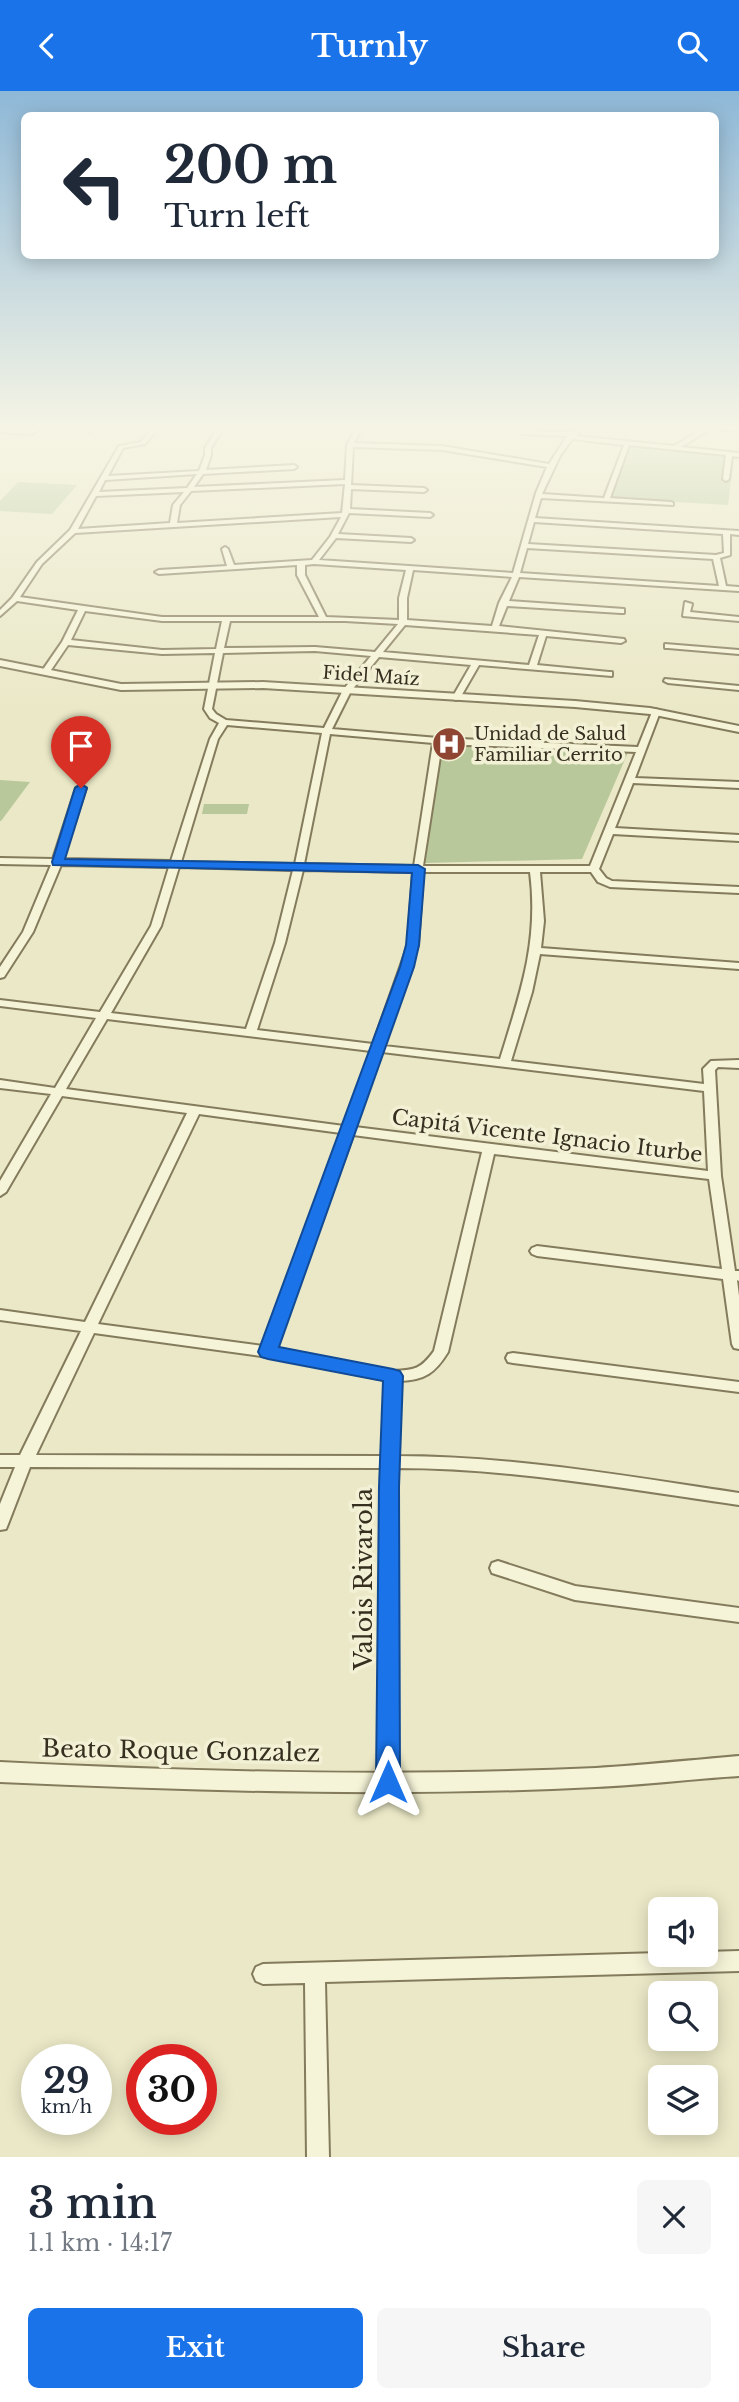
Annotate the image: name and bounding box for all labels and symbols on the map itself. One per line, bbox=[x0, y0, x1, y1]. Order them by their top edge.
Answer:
street label: Fidel Maíz bbox=[322, 662, 420, 690]
pin bbox=[51, 716, 111, 788]
place label: Unidad de Salud Familiar Cerrito bbox=[474, 723, 626, 766]
hospital icon: Unidad de Salud Familiar Cerrito bbox=[430, 725, 468, 763]
street label: Capitá Vicente Ignacio Iturbe bbox=[390, 1104, 704, 1168]
street label: Valois Rivarola bbox=[349, 1487, 378, 1671]
street label: Beato Roque Gonzalez bbox=[41, 1734, 321, 1767]
position arrow bbox=[351, 1745, 425, 1819]
speed limit sign: 30 bbox=[126, 2044, 217, 2135]

